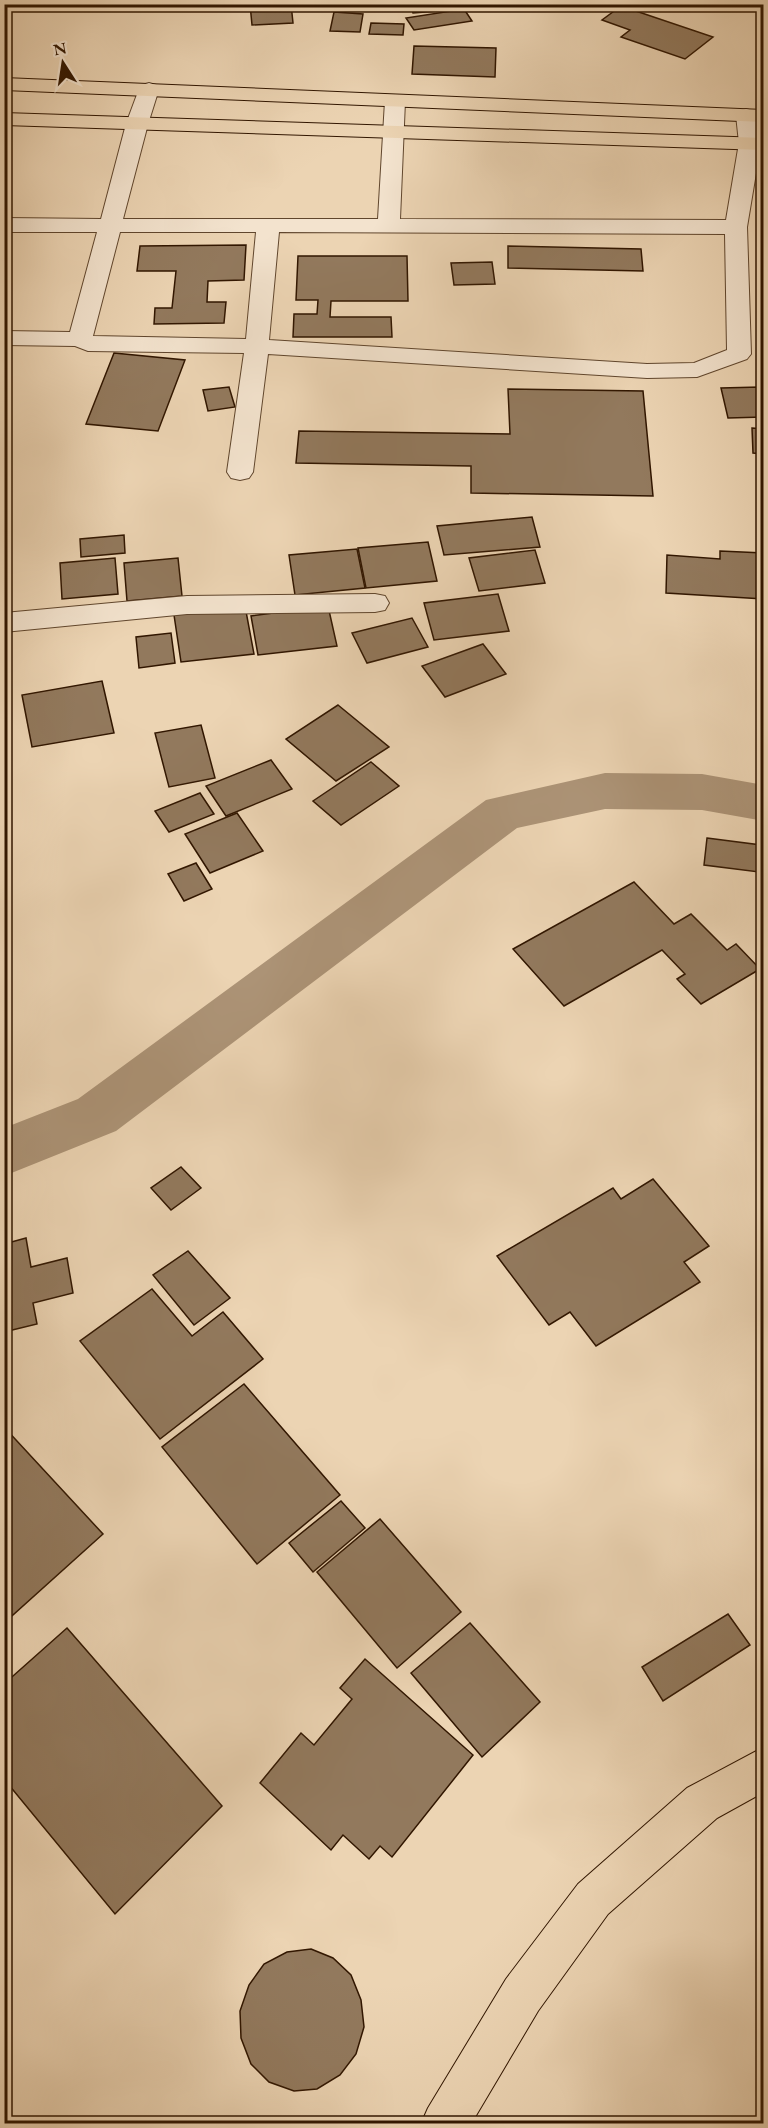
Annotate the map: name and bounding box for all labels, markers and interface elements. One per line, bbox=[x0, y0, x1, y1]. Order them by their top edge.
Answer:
north arrow bbox=[33, 33, 93, 93]
text: N bbox=[51, 37, 69, 60]

